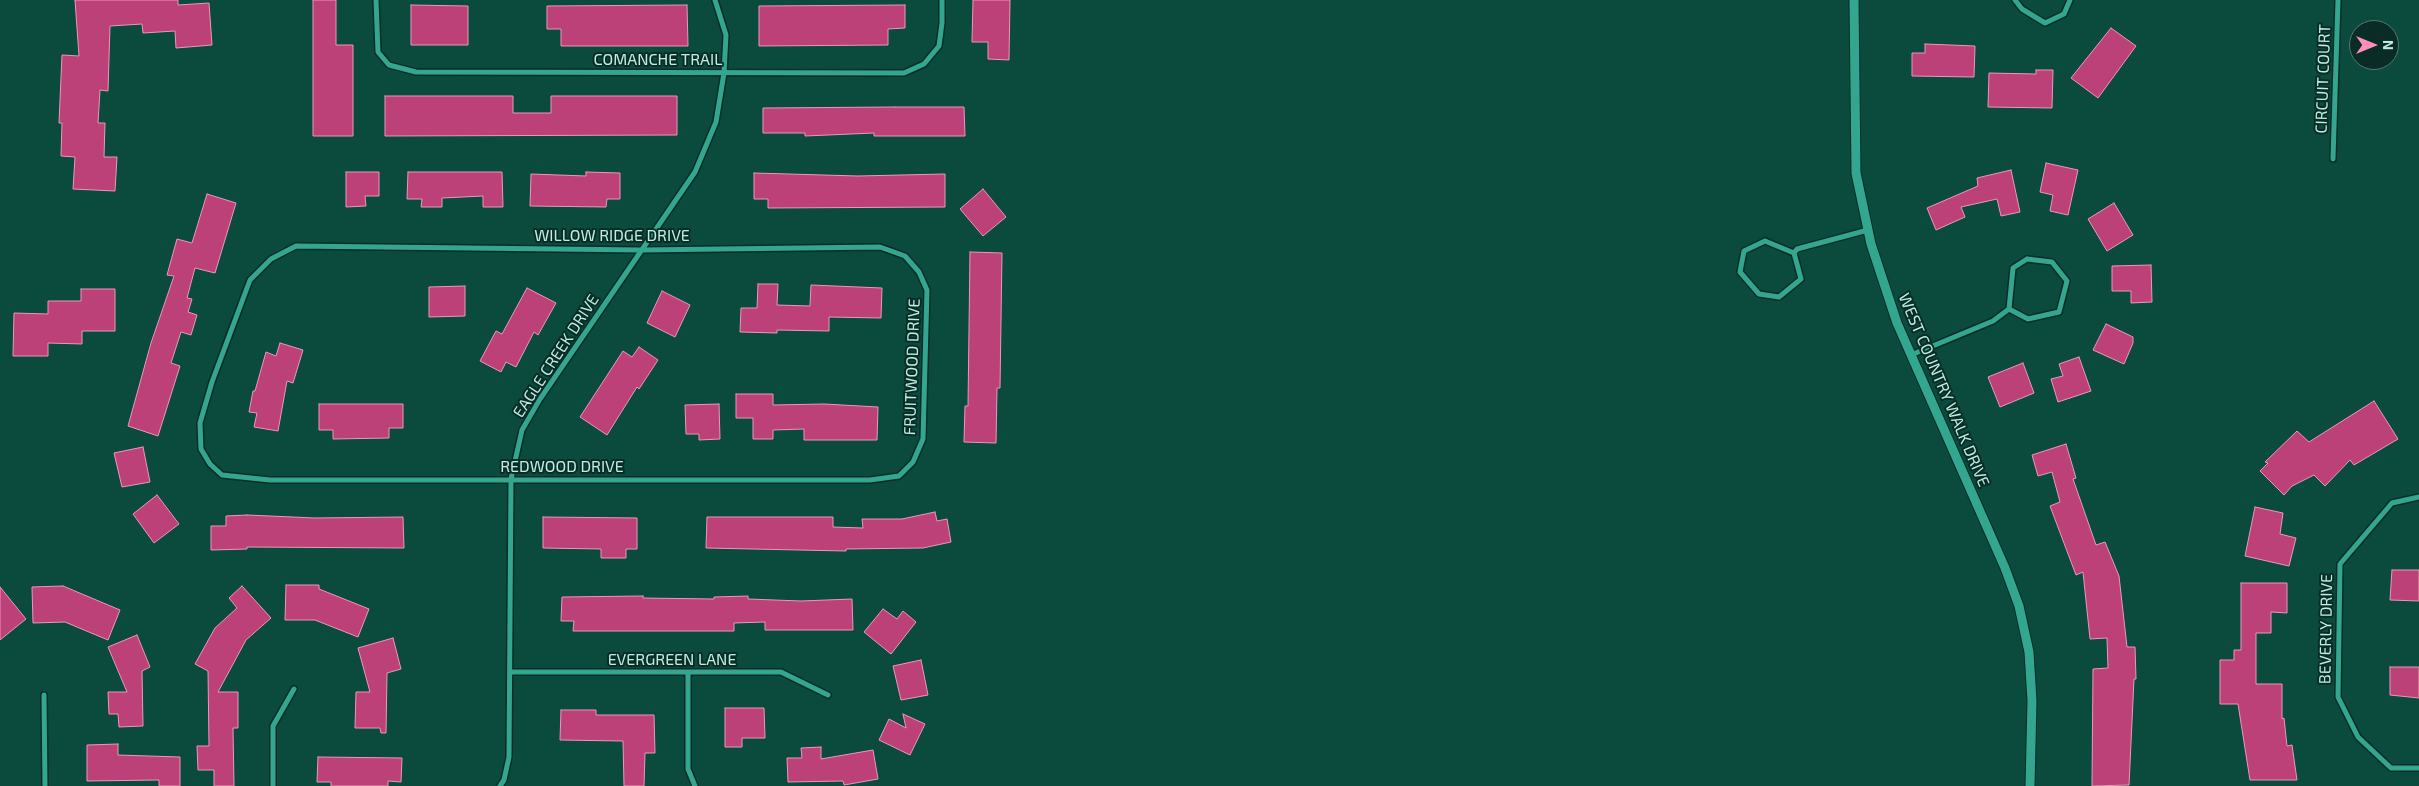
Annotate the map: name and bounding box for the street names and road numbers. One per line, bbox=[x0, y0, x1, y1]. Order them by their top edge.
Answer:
street label: CIRCUIT COURT bbox=[2311, 24, 2335, 134]
street label: COMANCHE TRAIL bbox=[594, 50, 722, 70]
street label: WILLOW RIDGE DRIVE bbox=[534, 226, 690, 246]
street label: WEST COUNTRY WALK DRIVE bbox=[1894, 290, 1994, 490]
street label: EAGLE CREEK DRIVE bbox=[509, 291, 603, 421]
street label: FRUITWOOD DRIVE bbox=[900, 298, 924, 436]
street label: REDWOOD DRIVE bbox=[500, 457, 624, 477]
street label: BEVERLY DRIVE bbox=[2315, 574, 2337, 684]
street label: EVERGREEN LANE bbox=[608, 650, 736, 670]

